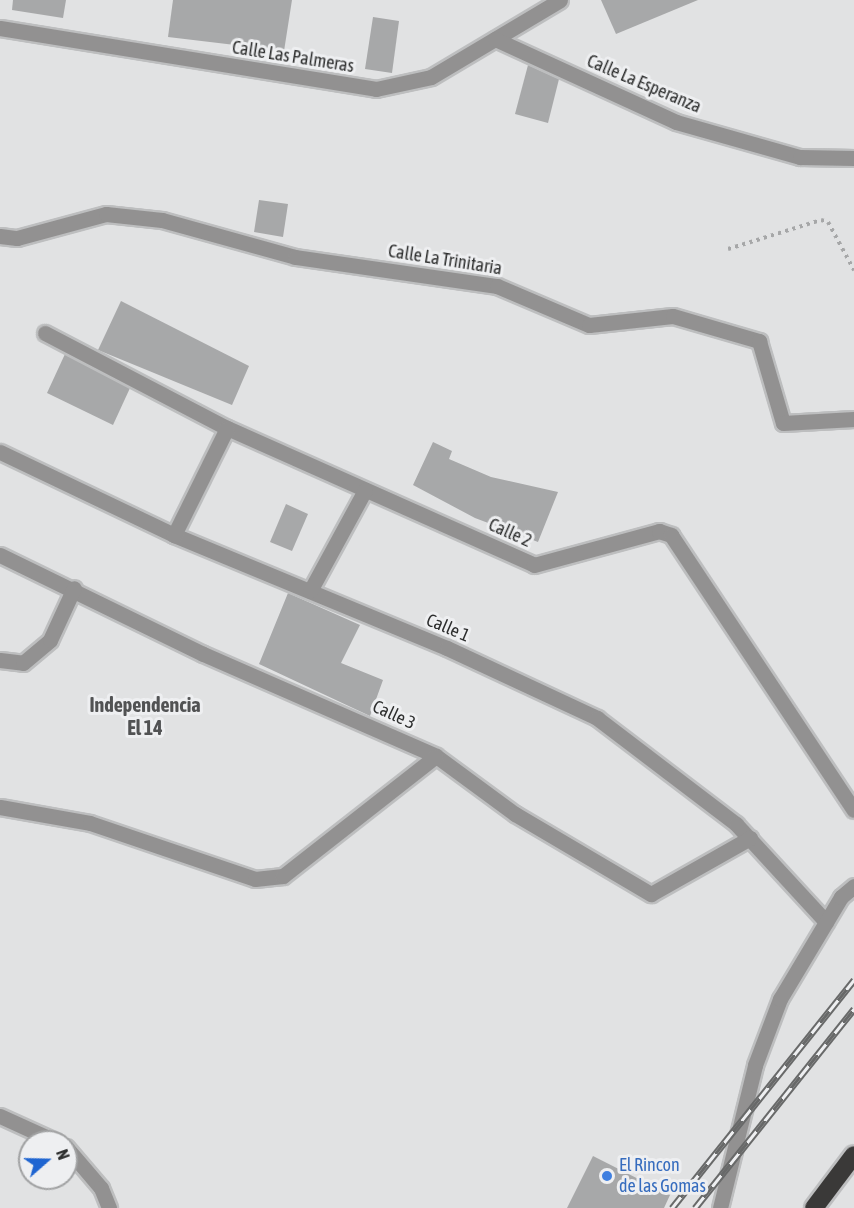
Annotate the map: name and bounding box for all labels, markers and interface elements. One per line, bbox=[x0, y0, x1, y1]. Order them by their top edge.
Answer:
street label: Calle Las Palmeras bbox=[231, 37, 355, 77]
street label: Calle La Esperanza bbox=[584, 50, 704, 118]
street label: Calle La Trinitaria bbox=[387, 240, 503, 280]
street label: Calle 2 bbox=[485, 514, 535, 552]
street label: Calle 1 bbox=[423, 609, 473, 647]
district label: Independencia El 14 bbox=[89, 693, 201, 740]
street label: Calle 3 bbox=[369, 696, 419, 734]
north arrow bbox=[18, 1130, 78, 1190]
text: N bbox=[53, 1147, 73, 1162]
place label: El Rincon de las Gomas bbox=[619, 1155, 706, 1198]
marker: El Rincon de las Gomas bbox=[600, 1169, 614, 1183]

